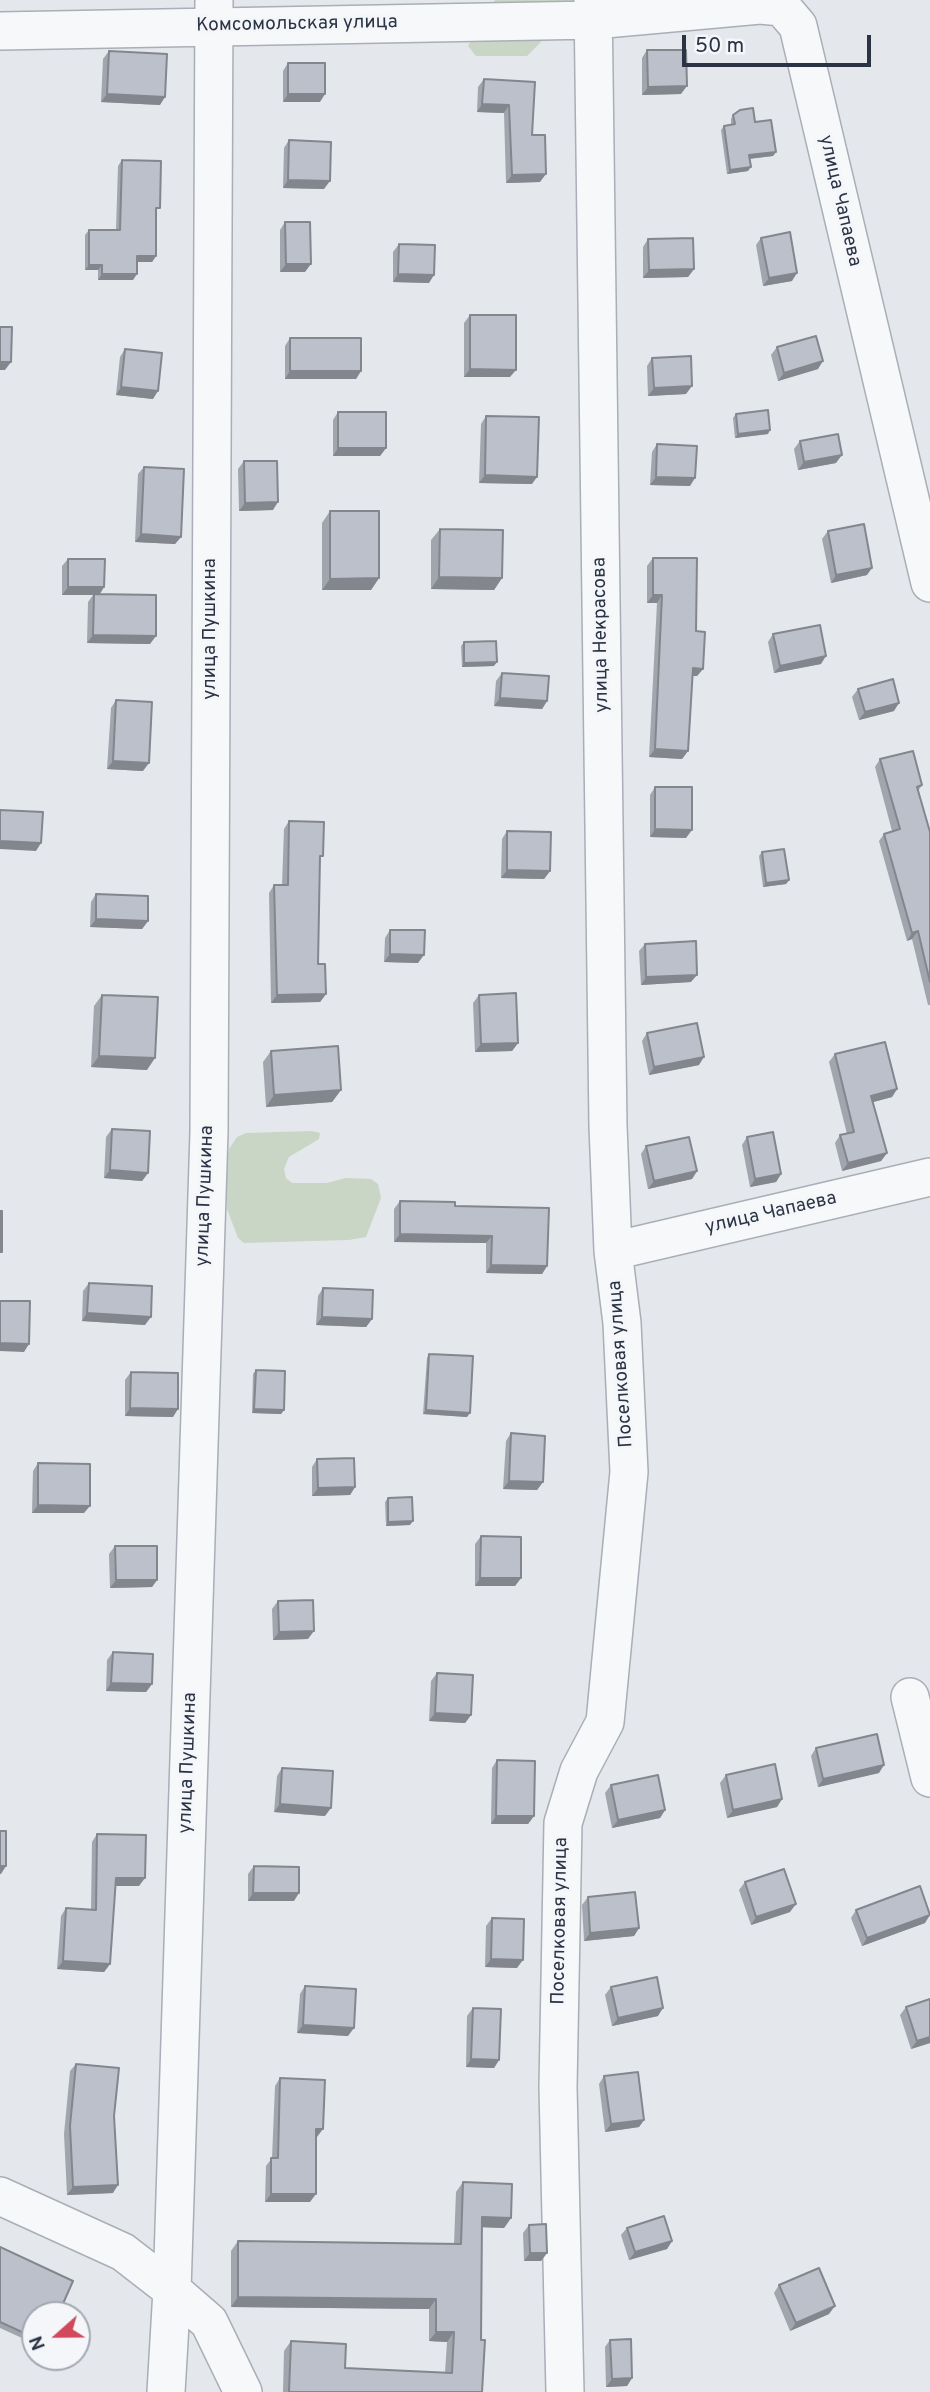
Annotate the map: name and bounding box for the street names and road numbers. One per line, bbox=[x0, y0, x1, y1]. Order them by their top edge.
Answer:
street label: Комсомольская улица bbox=[196, 12, 398, 38]
street label: улица Чапаева bbox=[813, 133, 865, 269]
street label: улица Некрасова bbox=[589, 557, 615, 713]
street label: улица Пушкина bbox=[200, 558, 222, 700]
street label: улица Пушкина bbox=[192, 1125, 220, 1267]
street label: улица Чапаева bbox=[703, 1188, 839, 1240]
street label: Поселковая улица bbox=[605, 1280, 639, 1448]
street label: улица Пушкина bbox=[175, 1692, 203, 1834]
street label: Поселковая улица bbox=[548, 1837, 574, 2005]

